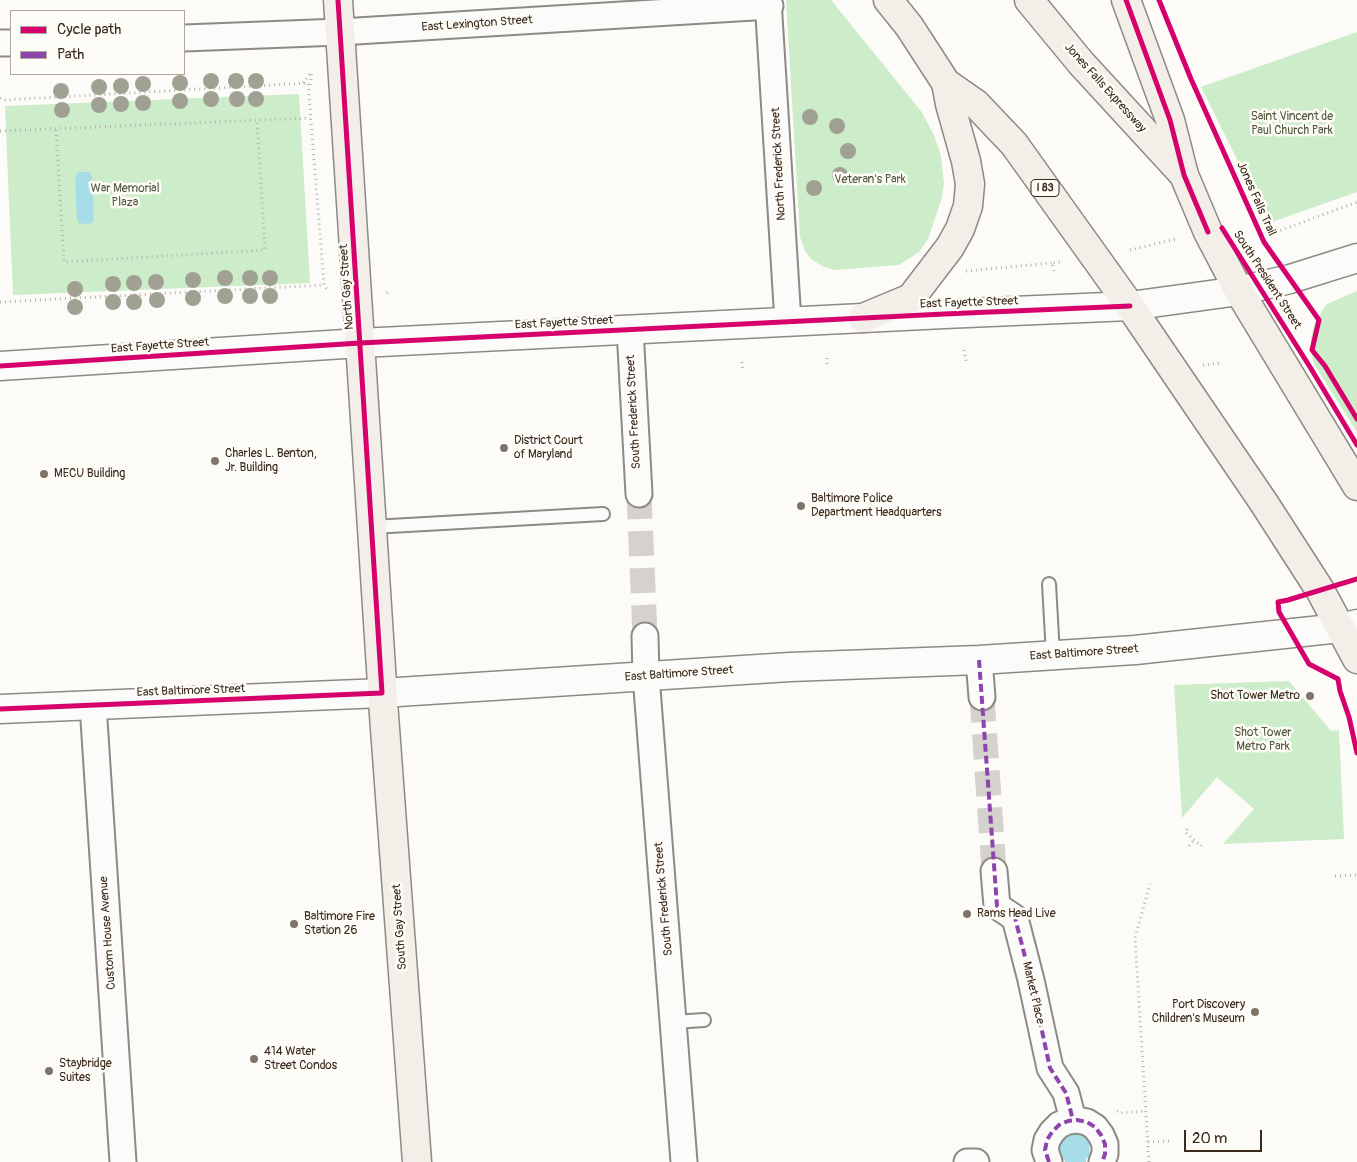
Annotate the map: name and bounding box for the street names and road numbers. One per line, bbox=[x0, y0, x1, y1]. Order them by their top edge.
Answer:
street label: East Lexington Street bbox=[421, 13, 533, 35]
street label: Jones Falls Expressway bbox=[1061, 40, 1149, 136]
street label: North Frederick Street bbox=[769, 107, 789, 221]
street label: Jones Falls Trail bbox=[1233, 160, 1279, 238]
road number: I 83 bbox=[1031, 180, 1059, 197]
street label: South President Street bbox=[1230, 228, 1304, 332]
street label: North Gay Street bbox=[337, 244, 357, 330]
street label: East Fayette Street bbox=[920, 294, 1018, 312]
street label: East Fayette Street bbox=[515, 313, 613, 333]
street label: East Fayette Street bbox=[110, 335, 210, 357]
street label: South Frederick Street bbox=[624, 355, 644, 469]
street label: East Baltimore Street bbox=[1029, 642, 1139, 664]
street label: East Baltimore Street bbox=[624, 663, 734, 685]
street label: East Baltimore Street bbox=[136, 682, 246, 700]
street label: South Frederick Street bbox=[652, 841, 676, 957]
street label: Custom House Avenue bbox=[97, 876, 119, 990]
street label: South Gay Street bbox=[390, 883, 410, 971]
street label: Market Place bbox=[1019, 960, 1047, 1026]

